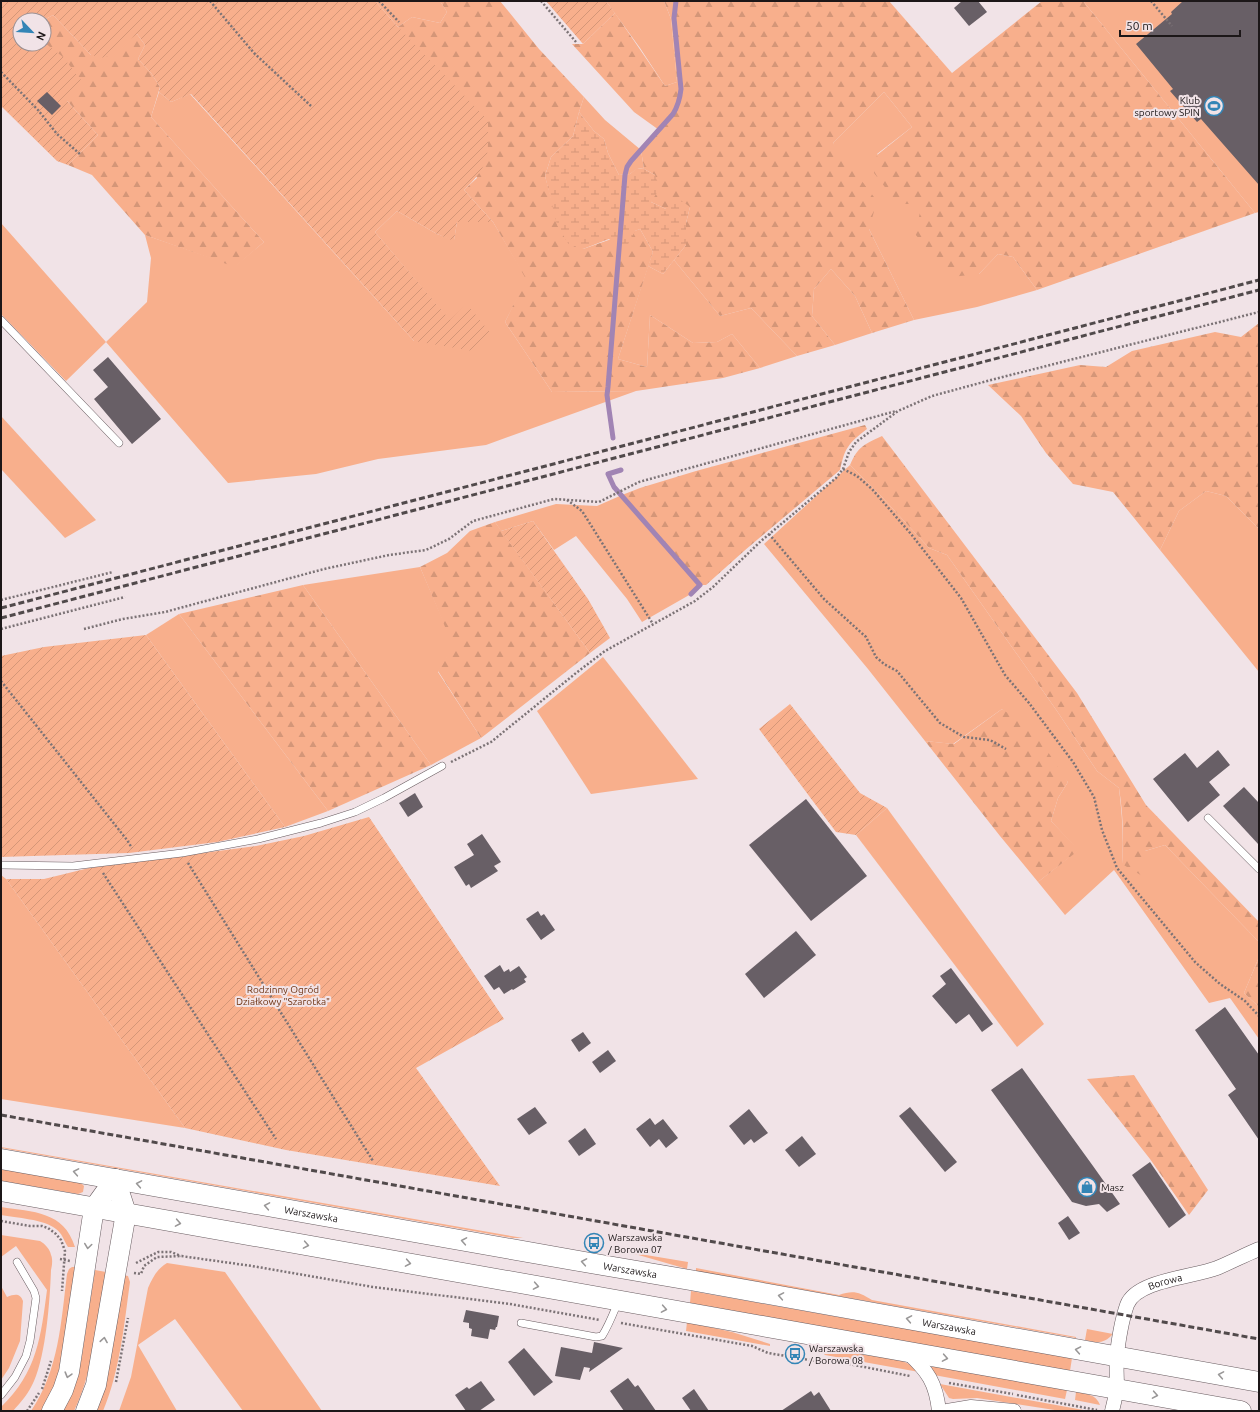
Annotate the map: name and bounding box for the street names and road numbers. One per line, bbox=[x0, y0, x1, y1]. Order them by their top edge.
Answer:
street label: Warszawska bbox=[283, 1204, 339, 1224]
street label: Warszawska bbox=[603, 1260, 658, 1280]
street label: Borowa bbox=[1146, 1271, 1183, 1292]
street label: Warszawska bbox=[922, 1316, 977, 1337]

